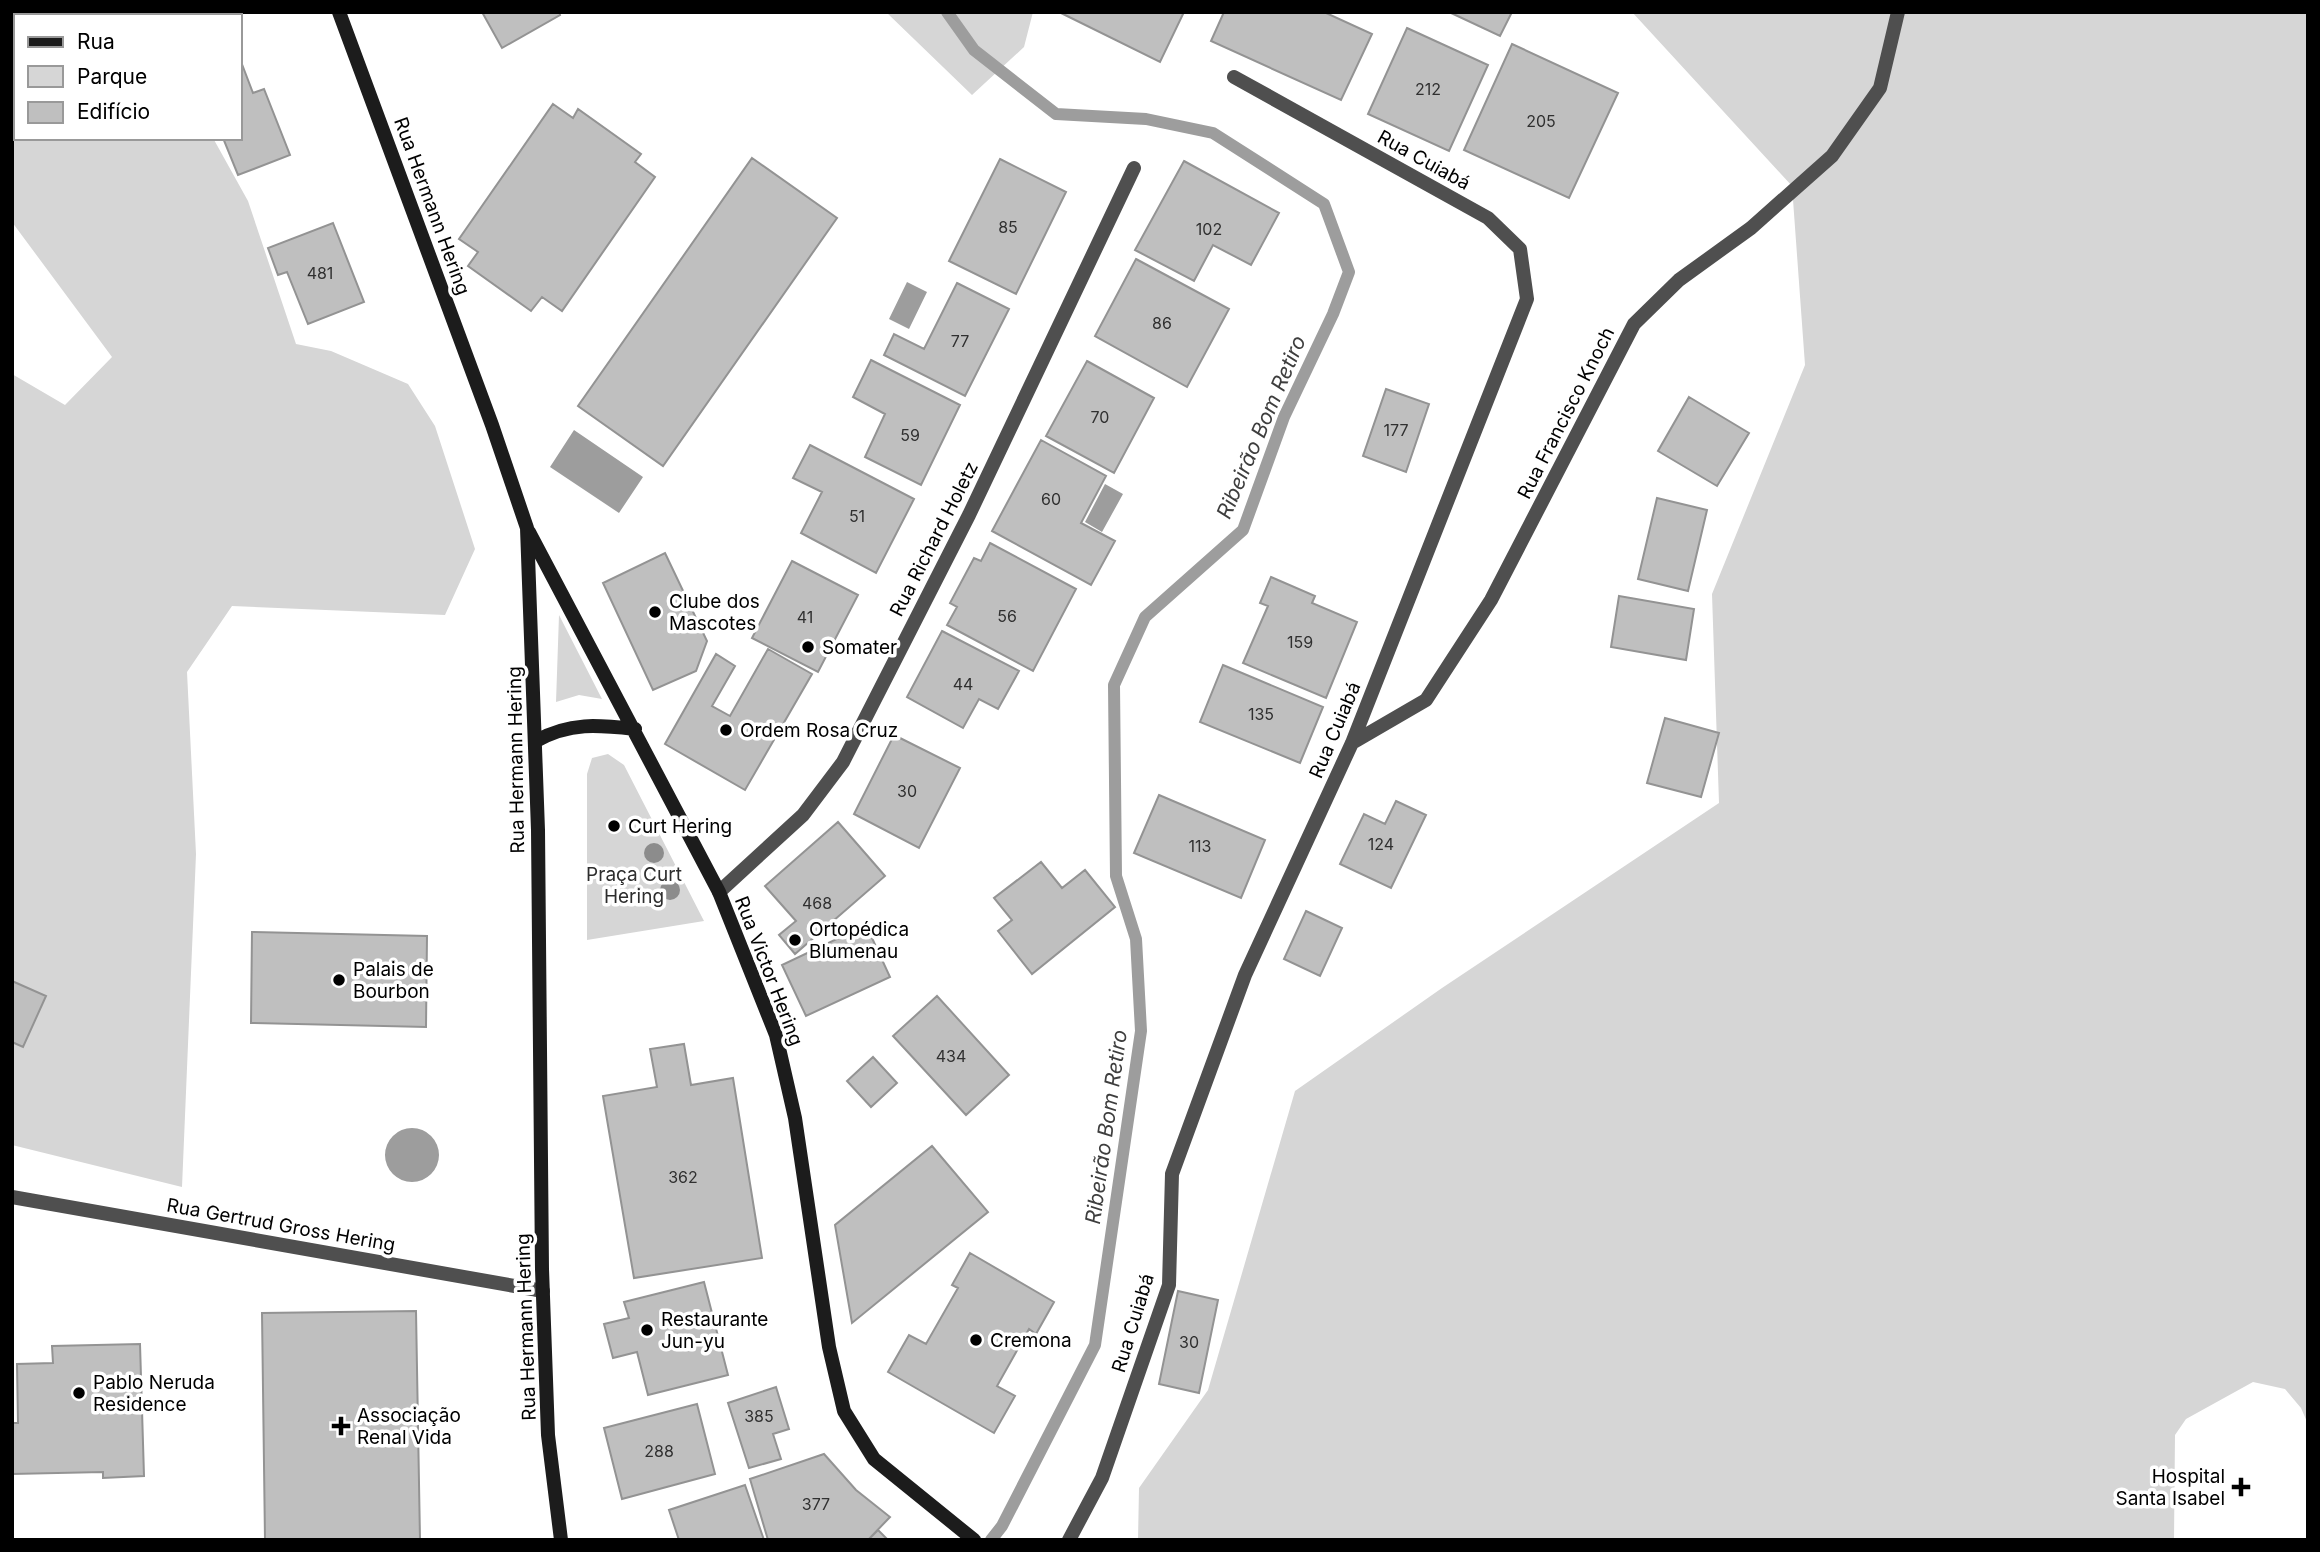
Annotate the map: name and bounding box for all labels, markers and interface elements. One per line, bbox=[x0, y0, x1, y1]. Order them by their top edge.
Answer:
legend bbox=[14, 14, 242, 140]
text: Rua bbox=[77, 29, 115, 54]
text: Parque bbox=[77, 64, 147, 89]
house number: 212 bbox=[1415, 79, 1441, 99]
text: Edifício bbox=[77, 99, 150, 124]
house number: 205 bbox=[1526, 111, 1556, 131]
street label: Rua Hermann Hering bbox=[389, 114, 475, 298]
street label: Rua Cuiabá bbox=[1374, 125, 1474, 195]
house number: 85 bbox=[998, 217, 1018, 237]
house number: 102 bbox=[1196, 219, 1222, 239]
house number: 481 bbox=[307, 263, 333, 283]
house number: 86 bbox=[1152, 313, 1172, 333]
street label: Rua Francisco Knoch bbox=[1513, 323, 1619, 503]
house number: 77 bbox=[951, 331, 969, 351]
water label: Ribeirão Bom Retiro bbox=[1211, 332, 1311, 522]
house number: 70 bbox=[1091, 407, 1109, 427]
house number: 177 bbox=[1384, 420, 1408, 440]
house number: 59 bbox=[900, 425, 920, 445]
street label: Rua Richard Holetz bbox=[885, 458, 983, 620]
house number: 60 bbox=[1041, 489, 1061, 509]
house number: 51 bbox=[849, 506, 865, 526]
place label: Clube dos Mascotes bbox=[669, 590, 760, 635]
marker: Clube dos Mascotes bbox=[647, 604, 663, 620]
house number: 56 bbox=[997, 606, 1017, 626]
house number: 41 bbox=[797, 607, 813, 627]
house number: 159 bbox=[1287, 632, 1313, 652]
place label: Somater bbox=[822, 636, 897, 659]
marker: Somater bbox=[800, 639, 816, 655]
street label: Rua Hermann Hering bbox=[503, 666, 529, 854]
house number: 44 bbox=[953, 674, 973, 694]
street label: Rua Cuiabá bbox=[1304, 678, 1366, 782]
house number: 135 bbox=[1248, 704, 1274, 724]
place label: Ordem Rosa Cruz bbox=[740, 719, 898, 742]
marker: Ordem Rosa Cruz bbox=[718, 722, 734, 738]
house number: 30 bbox=[897, 781, 917, 801]
place label: Curt Hering bbox=[628, 815, 732, 838]
marker: Curt Hering bbox=[606, 818, 622, 834]
house number: 124 bbox=[1368, 834, 1394, 854]
house number: 113 bbox=[1189, 836, 1211, 856]
park label: Praça Curt Hering bbox=[586, 863, 682, 908]
street label: Rua Victor Hering bbox=[730, 893, 808, 1049]
house number: 468 bbox=[802, 893, 832, 913]
place label: Ortopédica Blumenau bbox=[809, 918, 909, 963]
marker: Ortopédica Blumenau bbox=[787, 932, 803, 948]
place label: Palais de Bourbon bbox=[353, 958, 434, 1003]
marker: Palais de Bourbon bbox=[331, 972, 347, 988]
water label: Ribeirão Bom Retiro bbox=[1080, 1028, 1132, 1226]
house number: 434 bbox=[936, 1046, 966, 1066]
house number: 362 bbox=[668, 1167, 698, 1187]
street label: Rua Gertrud Gross Hering bbox=[165, 1194, 397, 1256]
street label: Rua Hermann Hering bbox=[511, 1233, 541, 1421]
street label: Rua Cuiabá bbox=[1107, 1271, 1159, 1375]
place label: Restaurante Jun-yu bbox=[661, 1308, 768, 1353]
marker: Restaurante Jun-yu bbox=[639, 1322, 655, 1338]
place label: Cremona bbox=[990, 1329, 1072, 1352]
marker: Cremona bbox=[968, 1332, 984, 1348]
house number: 30 bbox=[1179, 1332, 1199, 1352]
place label: Pablo Neruda Residence bbox=[93, 1371, 215, 1416]
marker: Pablo Neruda Residence bbox=[71, 1385, 87, 1401]
place label: Associação Renal Vida bbox=[357, 1404, 461, 1449]
house number: 385 bbox=[744, 1406, 774, 1426]
marker: Associação Renal Vida bbox=[331, 1416, 351, 1436]
house number: 288 bbox=[644, 1441, 674, 1461]
place label: Hospital Santa Isabel bbox=[2115, 1465, 2225, 1510]
marker: Hospital Santa Isabel bbox=[2231, 1477, 2251, 1497]
house number: 377 bbox=[802, 1494, 830, 1514]

